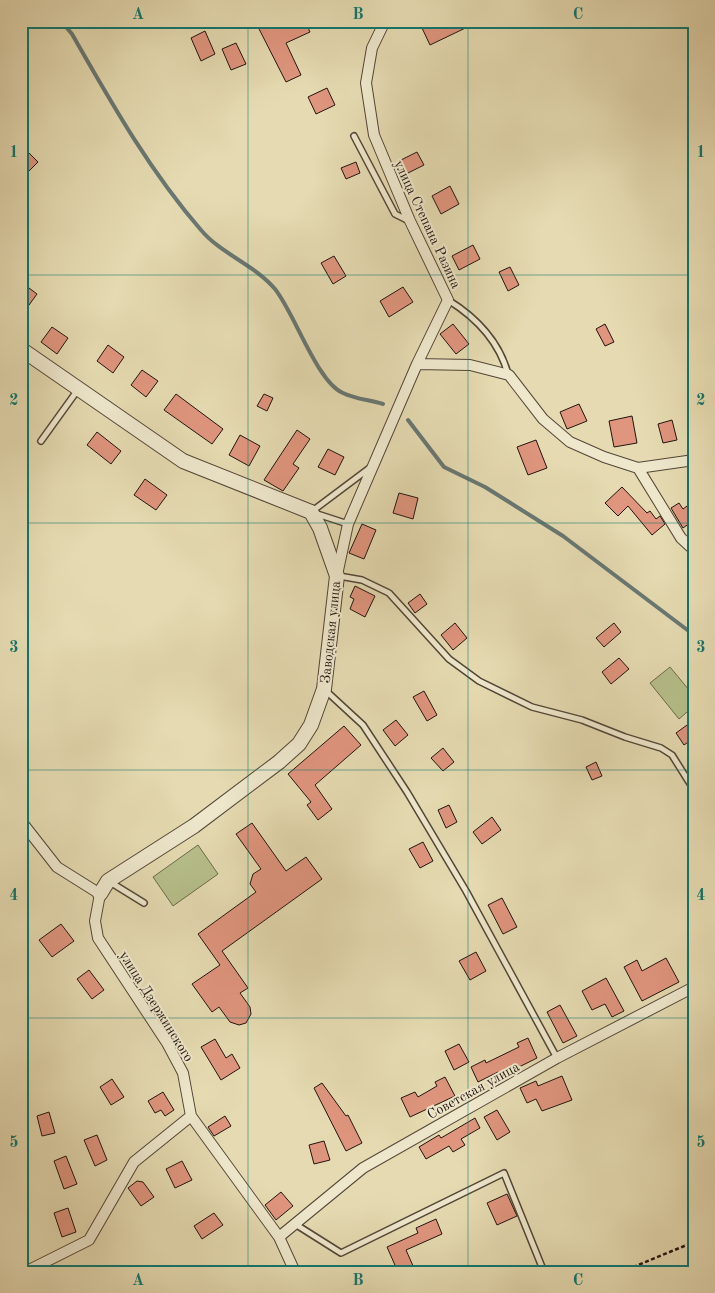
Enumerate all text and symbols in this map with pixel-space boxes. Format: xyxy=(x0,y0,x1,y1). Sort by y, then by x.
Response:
text: A xyxy=(132,7,144,23)
text: B xyxy=(352,7,364,23)
text: C xyxy=(573,7,583,23)
text: 1 xyxy=(9,145,19,161)
text: 1 xyxy=(696,145,706,161)
street label: улица Степана Разина xyxy=(391,158,463,291)
text: 2 xyxy=(9,393,19,409)
text: 2 xyxy=(696,393,706,409)
street label: Заводская улица xyxy=(319,580,343,684)
text: 3 xyxy=(9,640,19,656)
text: 3 xyxy=(696,640,706,656)
text: 4 xyxy=(9,888,19,904)
text: 4 xyxy=(696,888,706,904)
street label: улица Дзержинского xyxy=(116,949,196,1064)
street label: Советская улица xyxy=(425,1060,522,1122)
text: 5 xyxy=(9,1135,19,1151)
text: 5 xyxy=(696,1135,706,1151)
text: A xyxy=(132,1273,144,1289)
text: B xyxy=(352,1273,364,1289)
text: C xyxy=(573,1273,583,1289)

